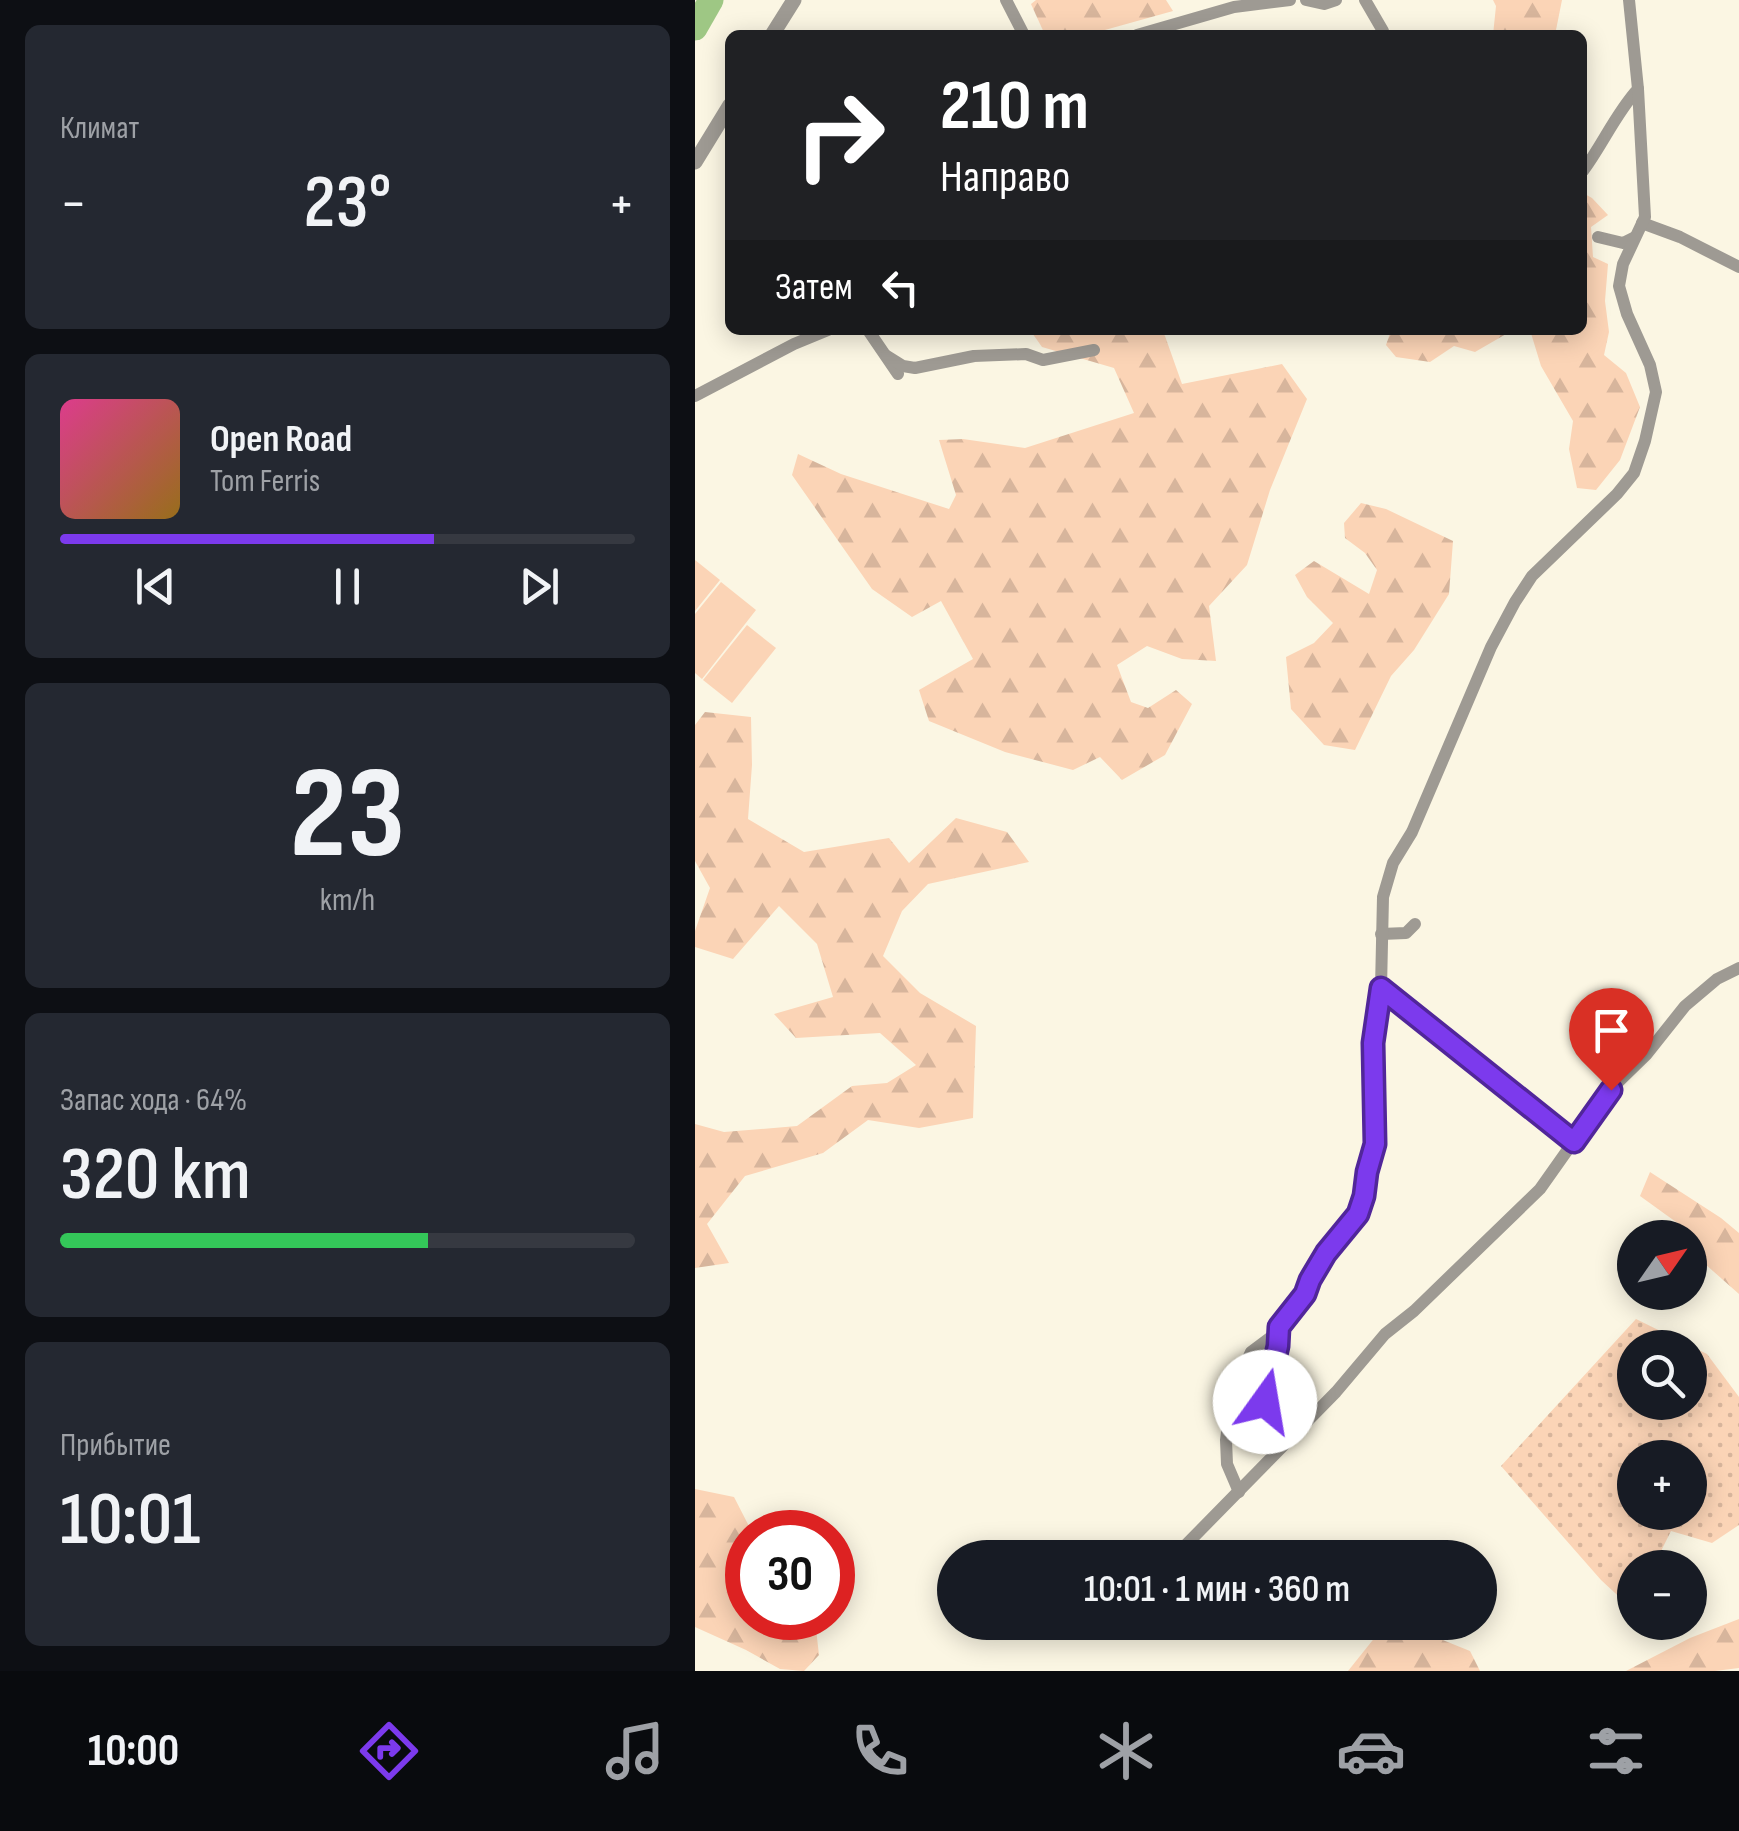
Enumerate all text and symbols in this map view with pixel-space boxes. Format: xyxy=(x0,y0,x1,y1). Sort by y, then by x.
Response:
text: 210 m xyxy=(940,65,1089,149)
icon: right xyxy=(775,70,905,200)
text: Климат xyxy=(60,109,139,148)
text: Направо xyxy=(940,150,1070,205)
text: 23° xyxy=(304,158,391,249)
text: − xyxy=(60,171,87,238)
text: + xyxy=(608,171,635,238)
icon: left xyxy=(873,260,928,315)
text: Затем xyxy=(775,265,853,310)
text: Open Road xyxy=(210,417,352,462)
text: Tom Ferris xyxy=(210,462,320,501)
icon: previous xyxy=(128,559,183,614)
icon: pause xyxy=(320,559,375,614)
icon: next xyxy=(512,559,567,614)
text: 23 xyxy=(290,738,405,894)
text: km/h xyxy=(320,881,375,920)
pin xyxy=(1569,988,1654,1091)
icon: arrive xyxy=(1584,1003,1639,1058)
text: Запас хода · 64% xyxy=(60,1081,247,1120)
text: 320 km xyxy=(60,1130,251,1221)
north arrow xyxy=(1617,1220,1707,1310)
map controls xyxy=(1617,1220,1707,1640)
button: search xyxy=(1617,1330,1707,1420)
position arrow xyxy=(1213,1350,1317,1454)
text: Прибытие xyxy=(60,1426,171,1465)
button: + xyxy=(1617,1440,1707,1530)
text: 10:01 xyxy=(60,1475,200,1566)
speed limit sign: 30 xyxy=(725,1510,855,1640)
button: − xyxy=(1617,1550,1707,1640)
text: 10:01 · 1 мин · 360 m xyxy=(1084,1567,1350,1612)
icon: directions xyxy=(354,1716,424,1786)
icon: music xyxy=(600,1716,670,1786)
icon: phone xyxy=(845,1716,915,1786)
icon: climate xyxy=(1091,1716,1161,1786)
icon: car xyxy=(1336,1716,1406,1786)
icon: filters xyxy=(1581,1716,1651,1786)
text: 10:00 xyxy=(88,1724,179,1779)

